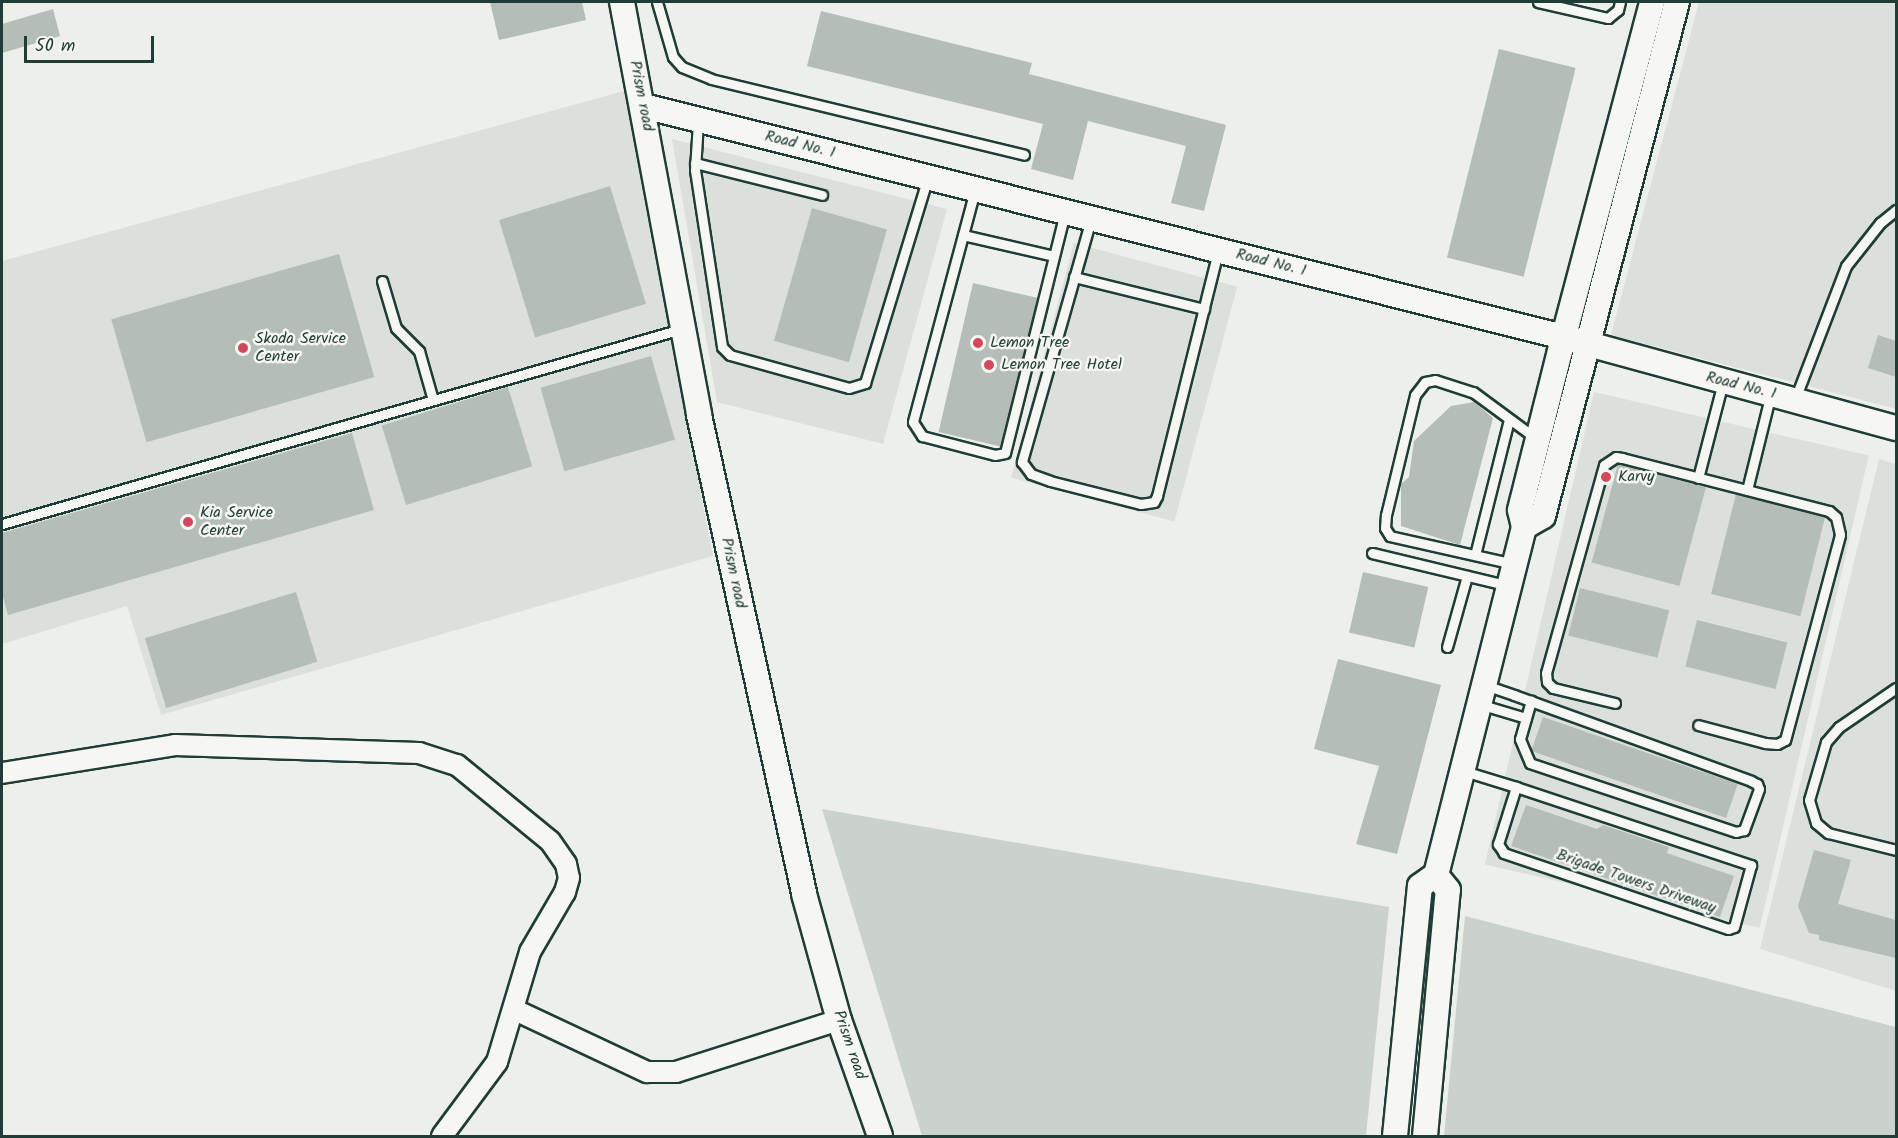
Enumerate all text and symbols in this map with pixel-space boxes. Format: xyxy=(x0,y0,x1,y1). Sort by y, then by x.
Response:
scale bar xyxy=(27,24,158,62)
text: 50 m xyxy=(35,32,75,61)
street label: Prism road xyxy=(625,59,657,133)
street label: Road No. 1 xyxy=(763,127,837,163)
street label: Road No. 1 xyxy=(1234,245,1308,281)
place label: Skoda Service Center xyxy=(255,329,346,367)
place label: Lemon Tree xyxy=(990,333,1069,353)
marker: Lemon Tree xyxy=(971,336,985,350)
marker: Skoda Service Center xyxy=(236,341,250,355)
place label: Lemon Tree Hotel xyxy=(1001,355,1122,375)
marker: Lemon Tree Hotel xyxy=(982,358,996,372)
street label: Road No. 1 xyxy=(1704,368,1778,404)
place label: Karvy xyxy=(1618,467,1655,487)
marker: Karvy xyxy=(1599,470,1613,484)
place label: Kia Service Center xyxy=(200,503,273,541)
marker: Kia Service Center xyxy=(181,515,195,529)
street label: Prism road xyxy=(716,536,750,610)
street label: Brigade Towers Driveway xyxy=(1554,846,1718,918)
street label: Prism road xyxy=(828,1008,870,1082)

